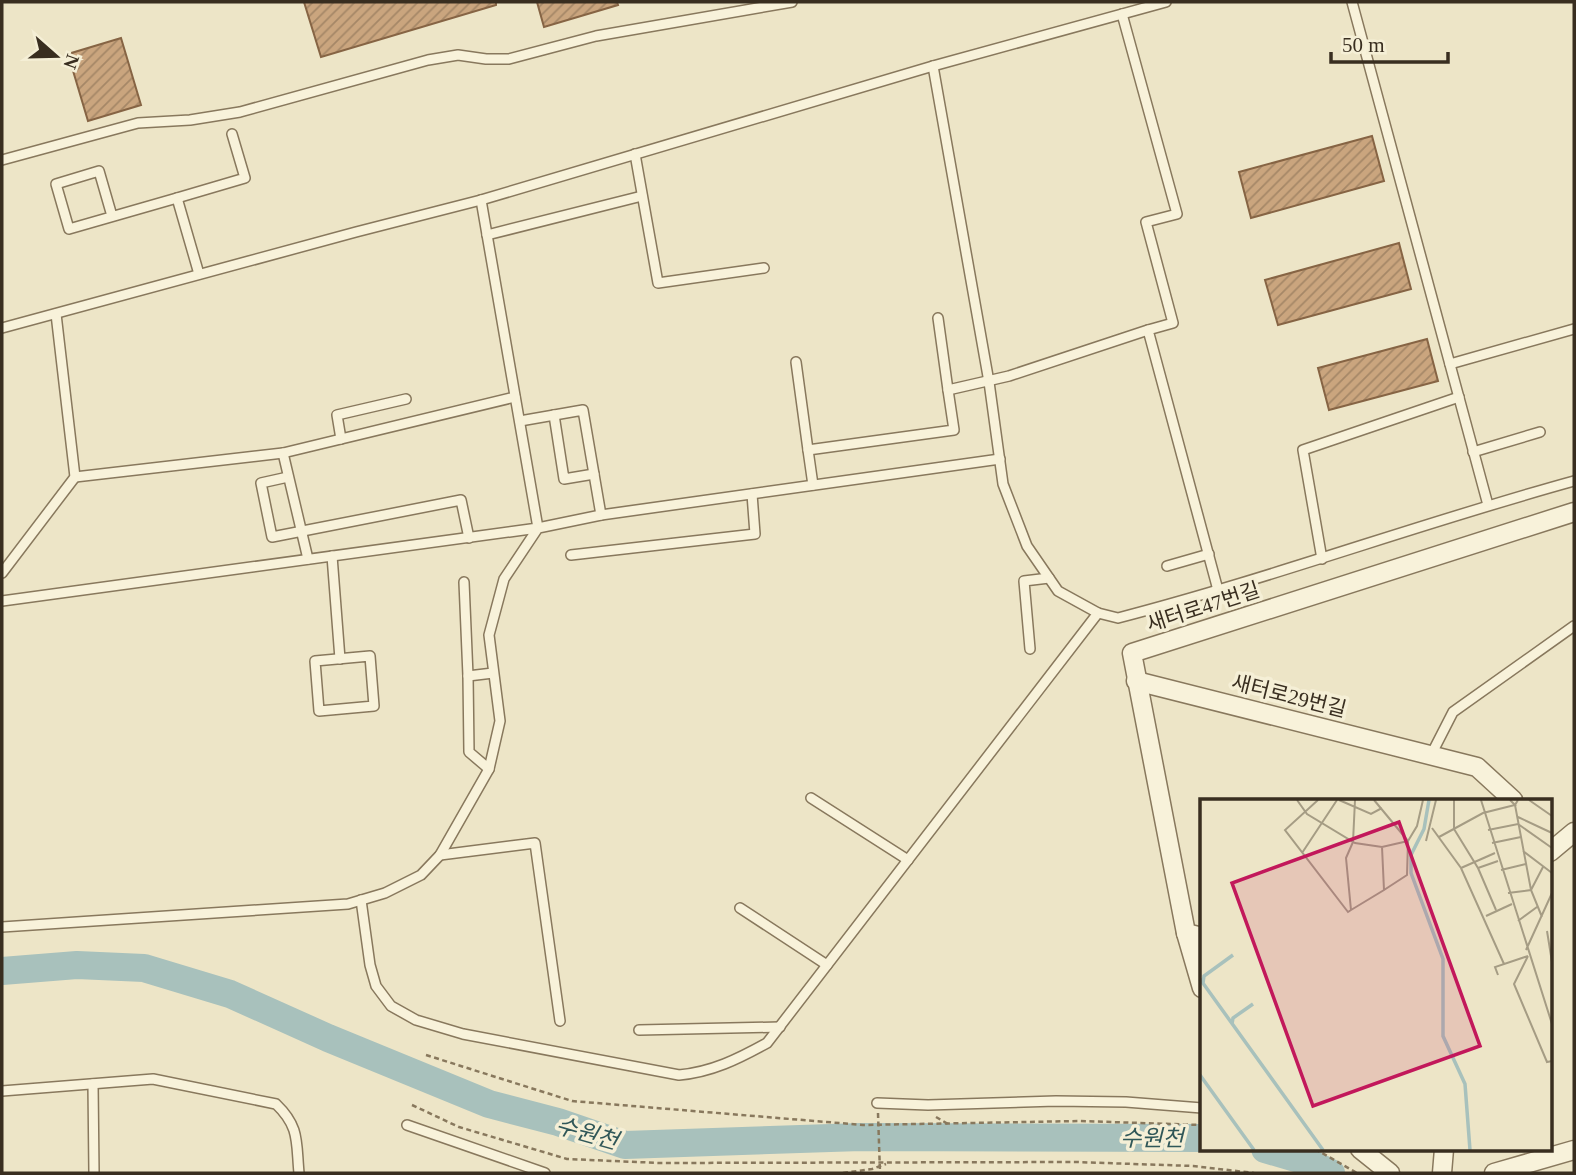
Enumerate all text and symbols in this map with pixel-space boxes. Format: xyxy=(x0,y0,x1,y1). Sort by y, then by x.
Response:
north arrow xyxy=(21,21,91,91)
scale bar xyxy=(1331,21,1448,65)
text: 50 m xyxy=(1342,33,1385,57)
text: N xyxy=(59,52,84,72)
street label: 새터로47번길 xyxy=(1143,577,1263,637)
street label: 새터로29번길 xyxy=(1229,670,1349,722)
inset map xyxy=(1200,799,1552,1150)
water label: 수원천 xyxy=(553,1113,624,1155)
water label: 수원천 xyxy=(1120,1126,1187,1151)

